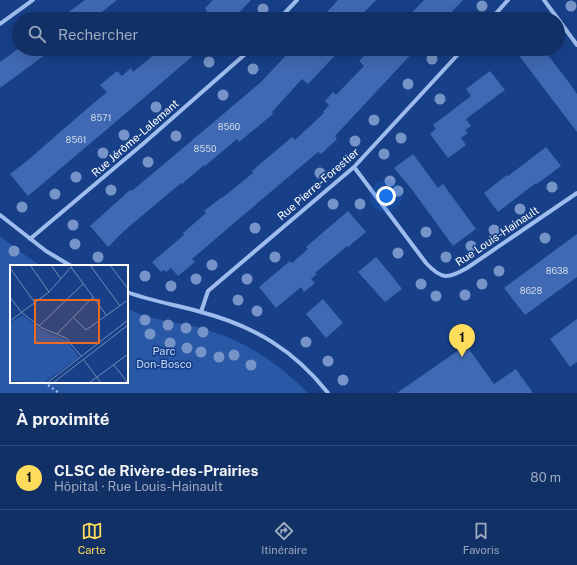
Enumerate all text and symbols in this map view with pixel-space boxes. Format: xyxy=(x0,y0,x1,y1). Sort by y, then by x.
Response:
search box xyxy=(12,12,565,56)
icon: search xyxy=(26,23,48,45)
text: Rechercher xyxy=(58,26,138,43)
street label: Rue Jérôme-Lalemant xyxy=(89,97,181,179)
house number: 8571 xyxy=(91,112,111,123)
house number: 8560 xyxy=(218,121,241,132)
house number: 8561 xyxy=(66,134,86,145)
house number: 8550 xyxy=(194,143,217,154)
street label: Rue Pierre-Forestier xyxy=(275,146,361,222)
your location xyxy=(376,186,396,206)
street label: Rue Louis-Hainault xyxy=(453,204,541,268)
inset map xyxy=(10,265,128,383)
house number: 8638 xyxy=(546,265,569,276)
house number: 8628 xyxy=(520,285,542,296)
pin: 1 xyxy=(449,324,475,357)
park label: Parc Don-Bosco xyxy=(136,345,192,370)
text: À proximité xyxy=(16,409,110,429)
text: CLSC de Rivère-des-Prairies xyxy=(54,462,258,479)
text: 1 xyxy=(26,470,32,485)
text: 80 m xyxy=(530,470,561,485)
text: Hôpital · Rue Louis-Hainault xyxy=(54,479,223,494)
tab: Carte xyxy=(78,520,106,556)
tab: Itinéraire xyxy=(261,520,307,556)
tab: Favoris xyxy=(463,520,499,556)

